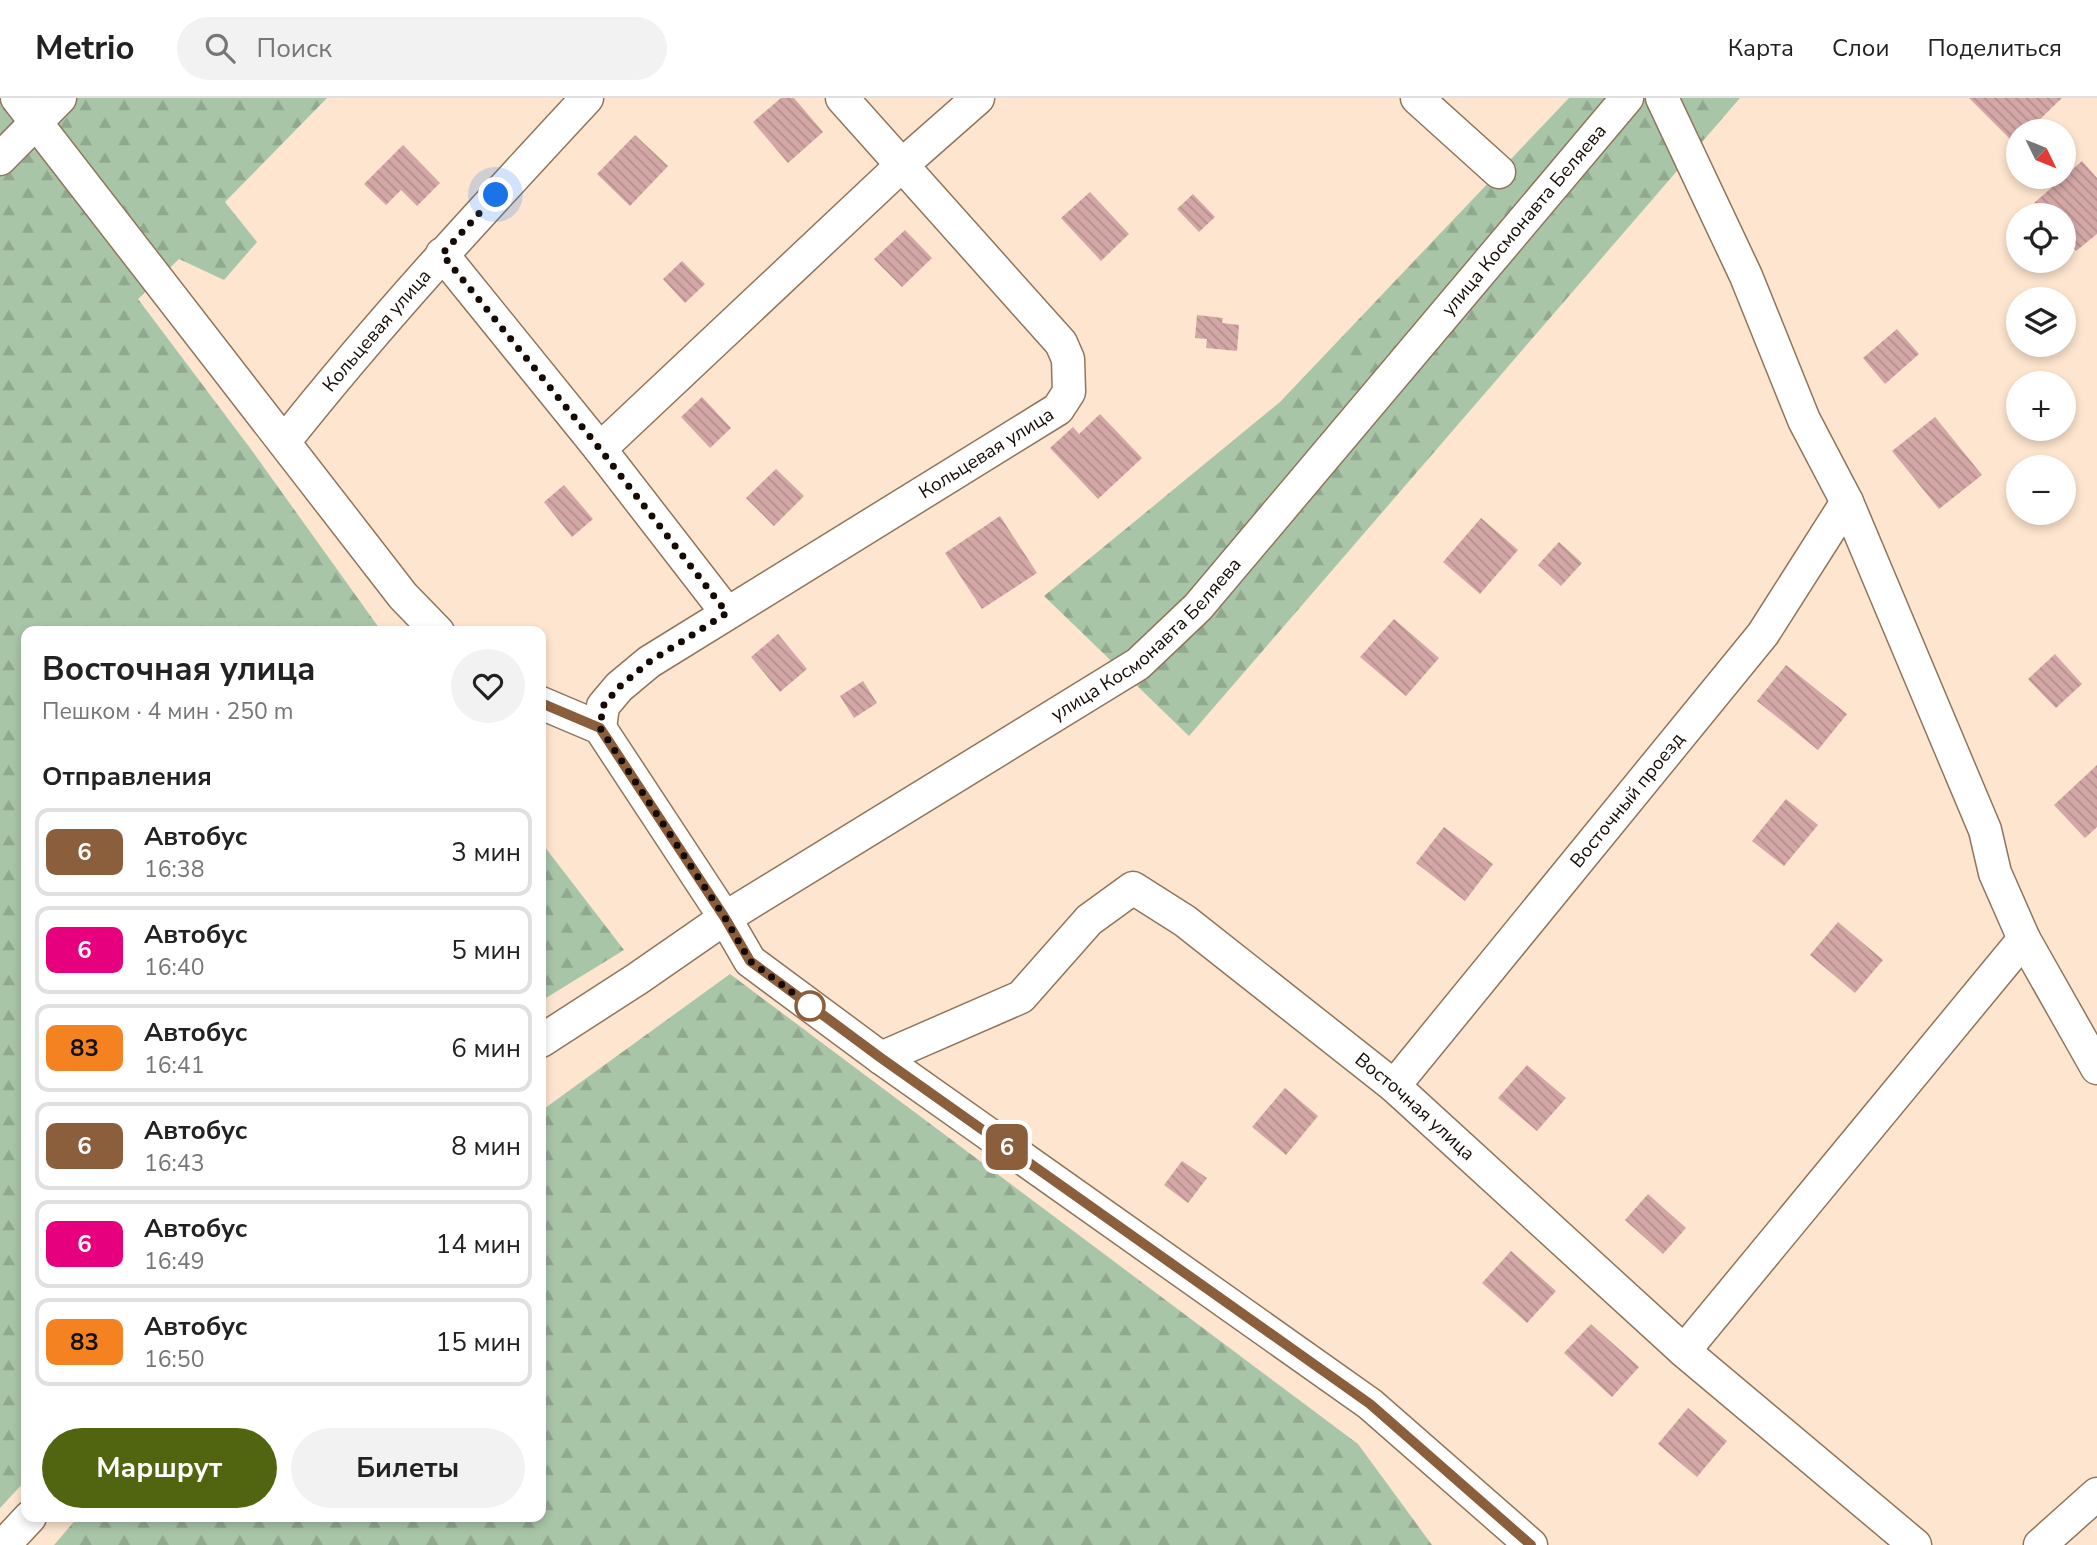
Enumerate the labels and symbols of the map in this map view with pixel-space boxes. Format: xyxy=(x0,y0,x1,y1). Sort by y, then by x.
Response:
street label: улица Космонавта Беляева xyxy=(1436,119,1613,322)
north arrow xyxy=(2006,119,2076,189)
your location xyxy=(478,177,513,212)
street label: Кольцевая улица xyxy=(317,264,437,398)
street label: Кольцевая улица xyxy=(914,402,1059,505)
street label: улица Космонавта Беляева xyxy=(1046,552,1247,727)
street label: Восточный проезд xyxy=(1564,727,1690,873)
unlabelled marker xyxy=(795,991,825,1021)
street label: Восточная улица xyxy=(1349,1047,1480,1167)
line badge: 6 xyxy=(984,1124,1030,1170)

